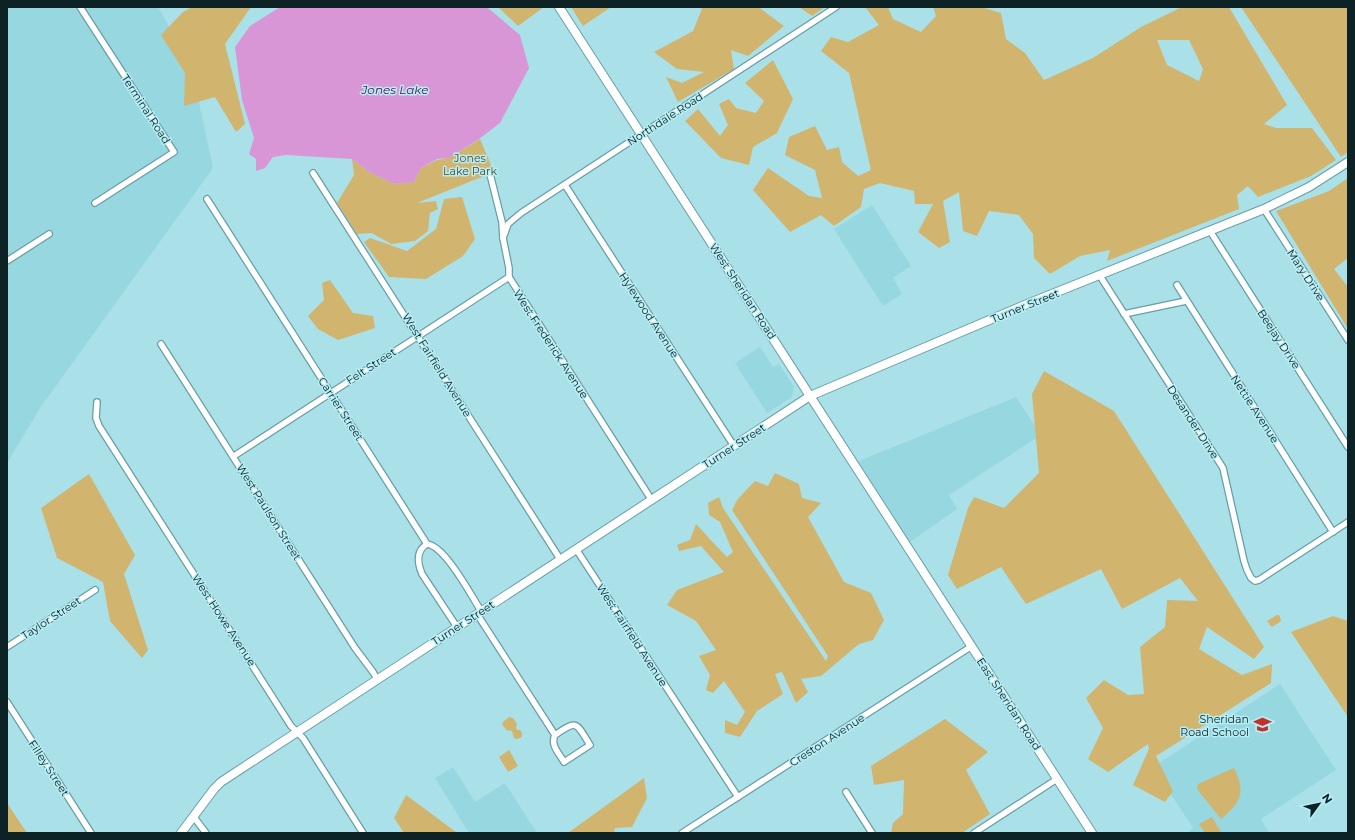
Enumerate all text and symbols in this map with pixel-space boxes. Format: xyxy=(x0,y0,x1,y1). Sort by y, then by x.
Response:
street label: Terminal Road xyxy=(118,72,174,146)
water label: Jones Lake xyxy=(361,82,429,97)
street label: Northdale Road xyxy=(624,89,706,149)
park label: Jones Lake Park xyxy=(443,151,497,178)
street label: West Sheridan Road xyxy=(707,240,779,342)
street label: Mary Drive xyxy=(1284,246,1328,304)
street label: Hylewood Avenue xyxy=(616,269,682,361)
street label: Turner Street xyxy=(989,286,1062,326)
street label: West Frederick Avenue xyxy=(510,287,592,401)
street label: Beejay Drive xyxy=(1254,306,1304,372)
street label: West Fairfield Avenue xyxy=(399,310,475,420)
street label: Felt Street xyxy=(343,344,399,387)
street label: Nettie Avenue xyxy=(1228,372,1282,446)
street label: Carrier Street xyxy=(315,375,367,444)
street label: Desander Drive xyxy=(1164,382,1222,462)
street label: Turner Street xyxy=(700,420,769,472)
street label: West Paulson Street xyxy=(234,461,305,563)
street label: West Howe Avenue xyxy=(189,571,259,669)
street label: West Fairfield Avenue xyxy=(593,581,671,689)
street label: Taylor Street xyxy=(18,593,84,643)
street label: Turner Street xyxy=(429,597,498,649)
street label: East Sheridan Road xyxy=(974,655,1044,753)
street label: Creston Avenue xyxy=(787,710,868,770)
place label: Sheridan Road School xyxy=(1180,712,1249,739)
school or university icon: Sheridan Road School xyxy=(1252,715,1272,735)
street label: Filley Street xyxy=(26,737,73,799)
north arrow xyxy=(1299,784,1339,824)
text: N xyxy=(1319,791,1336,806)

